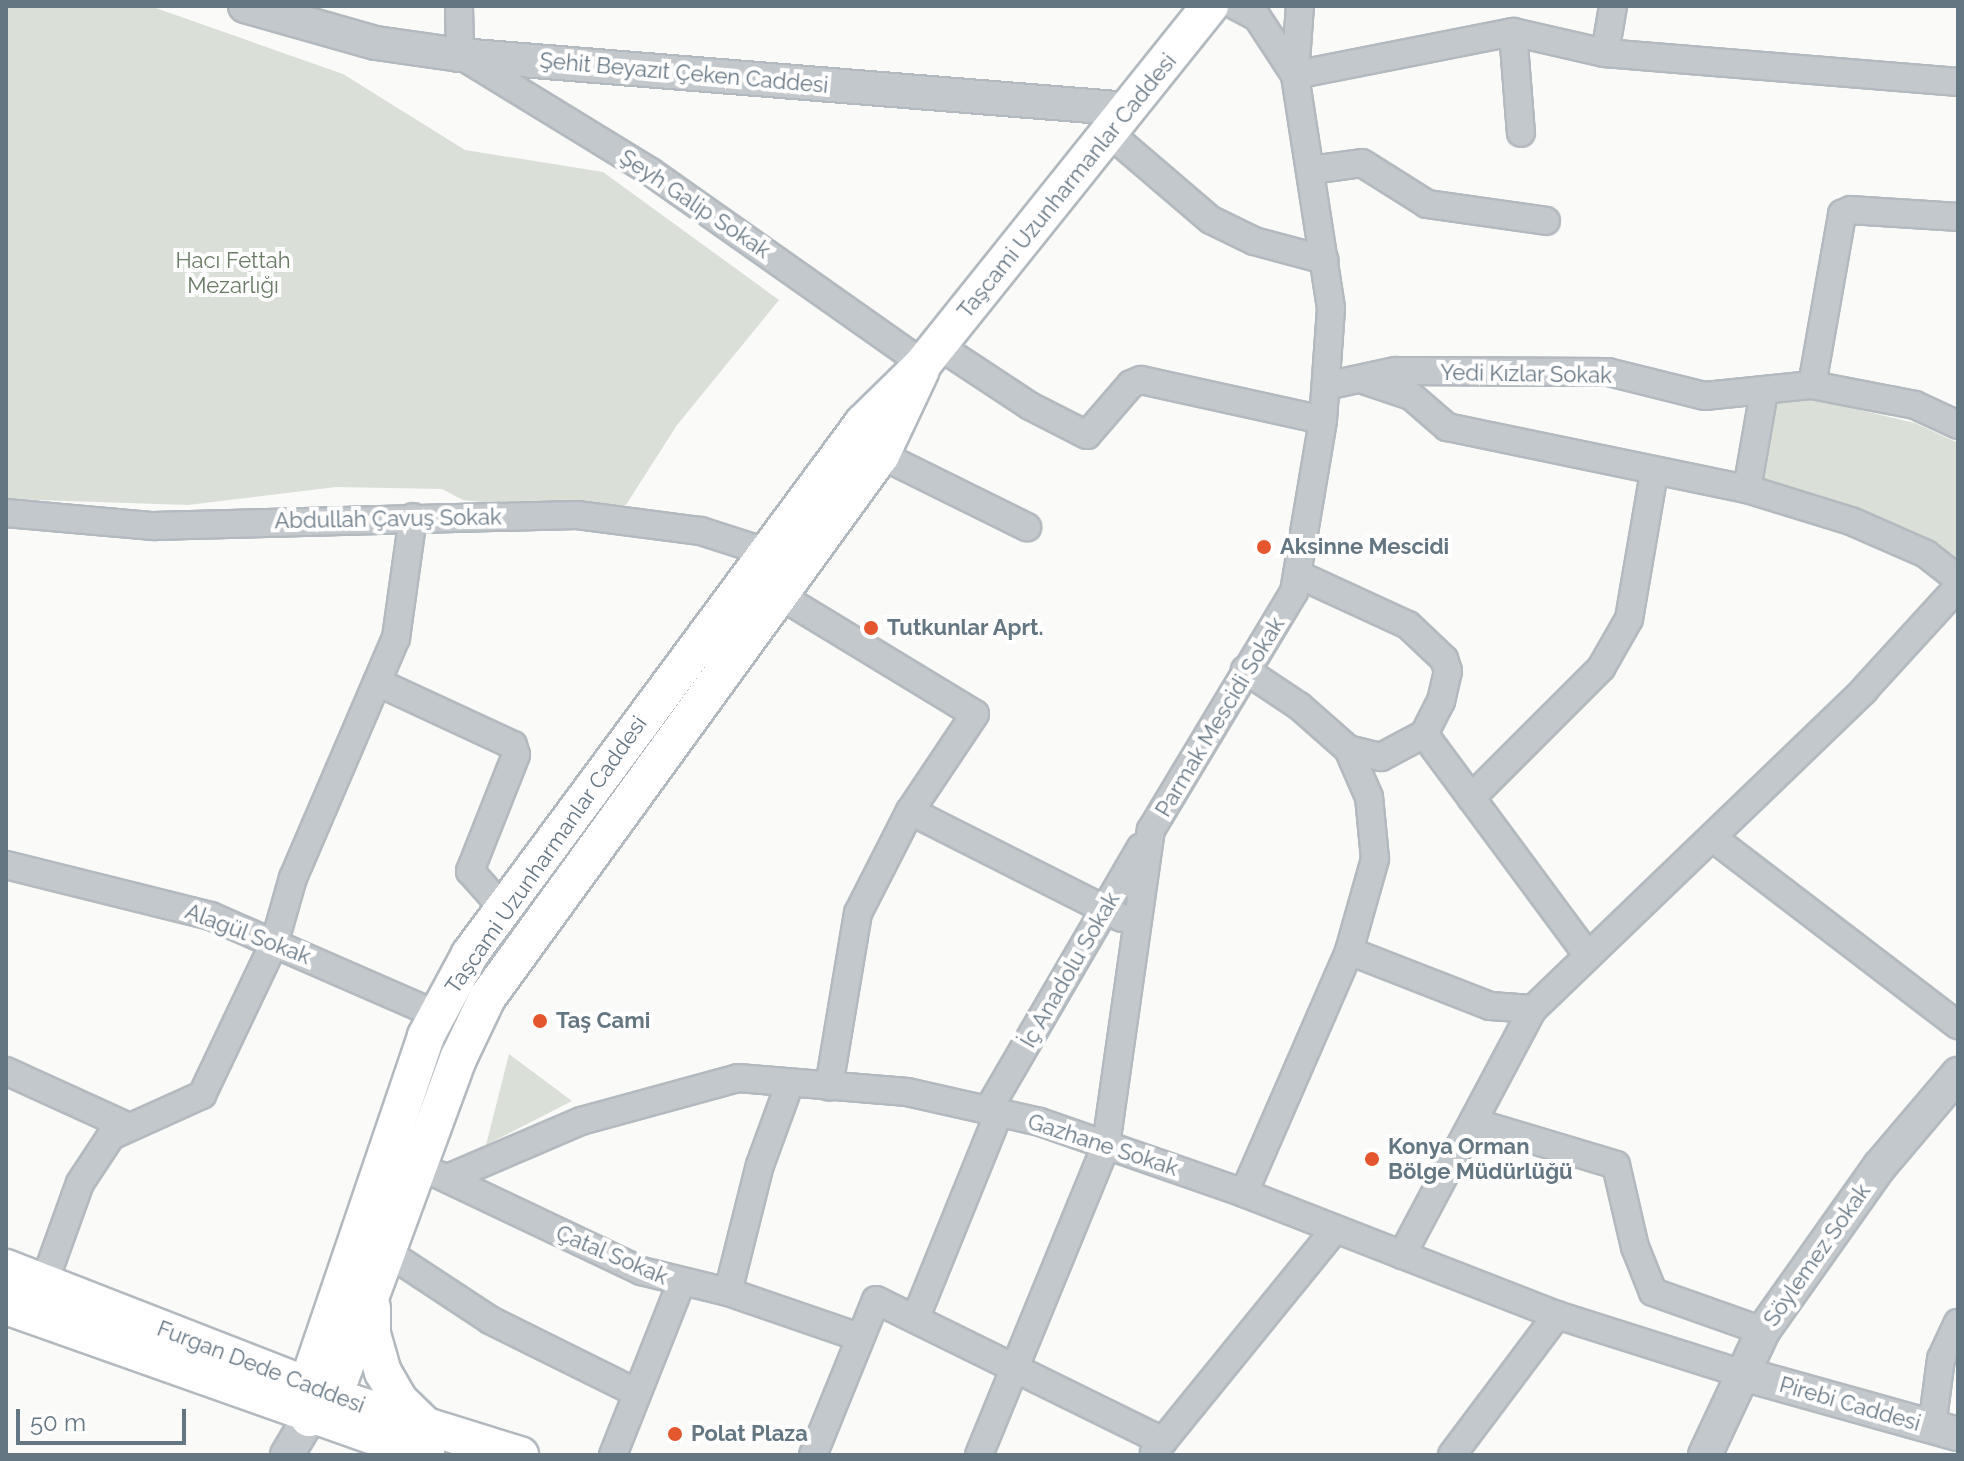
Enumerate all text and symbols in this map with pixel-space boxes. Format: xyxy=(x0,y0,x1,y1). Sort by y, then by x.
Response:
street label: Şehit Beyazıt Çeken Caddesi xyxy=(539,47,829,99)
street label: Taşcami Uzunharmanlar Caddesi xyxy=(952,48,1182,324)
street label: Şeyh Galip Sokak xyxy=(615,144,775,264)
park label: Hacı Fettah Mezarlığı xyxy=(175,247,291,298)
street label: Yedi Kızlar Sokak xyxy=(1440,359,1612,389)
street label: Abdullah Çavuş Sokak xyxy=(274,504,502,534)
place label: Aksinne Mescidi xyxy=(1280,534,1449,560)
marker: Aksinne Mescidi xyxy=(1255,538,1273,556)
street label: Parmak Mescidi Sokak xyxy=(1150,612,1290,822)
place label: Tutkunlar Aprt. xyxy=(887,615,1045,641)
marker: Tutkunlar Aprt. xyxy=(862,619,880,637)
street label: Taşcami Uzunharmanlar Caddesi xyxy=(440,711,652,999)
street label: İç Anadolu Sokak xyxy=(1015,887,1125,1053)
street label: Alagül Sokak xyxy=(181,898,315,970)
place label: Taş Cami xyxy=(556,1008,650,1034)
marker: Taş Cami xyxy=(531,1012,549,1030)
street label: Gazhane Sokak xyxy=(1025,1108,1181,1182)
place label: Konya Orman Bölge Müdürlüğü xyxy=(1388,1133,1573,1184)
marker: Konya Orman Bölge Müdürlüğü xyxy=(1363,1150,1381,1168)
street label: Söylemez Sokak xyxy=(1758,1179,1876,1331)
street label: Çatal Sokak xyxy=(552,1219,672,1291)
street label: Furgan Dede Caddesi xyxy=(153,1315,369,1419)
street label: Pirebi Caddesi xyxy=(1776,1371,1924,1437)
scale bar xyxy=(20,1393,190,1443)
text: 50 m xyxy=(30,1408,86,1437)
place label: Polat Plaza xyxy=(691,1421,808,1447)
marker: Polat Plaza xyxy=(666,1425,684,1443)

